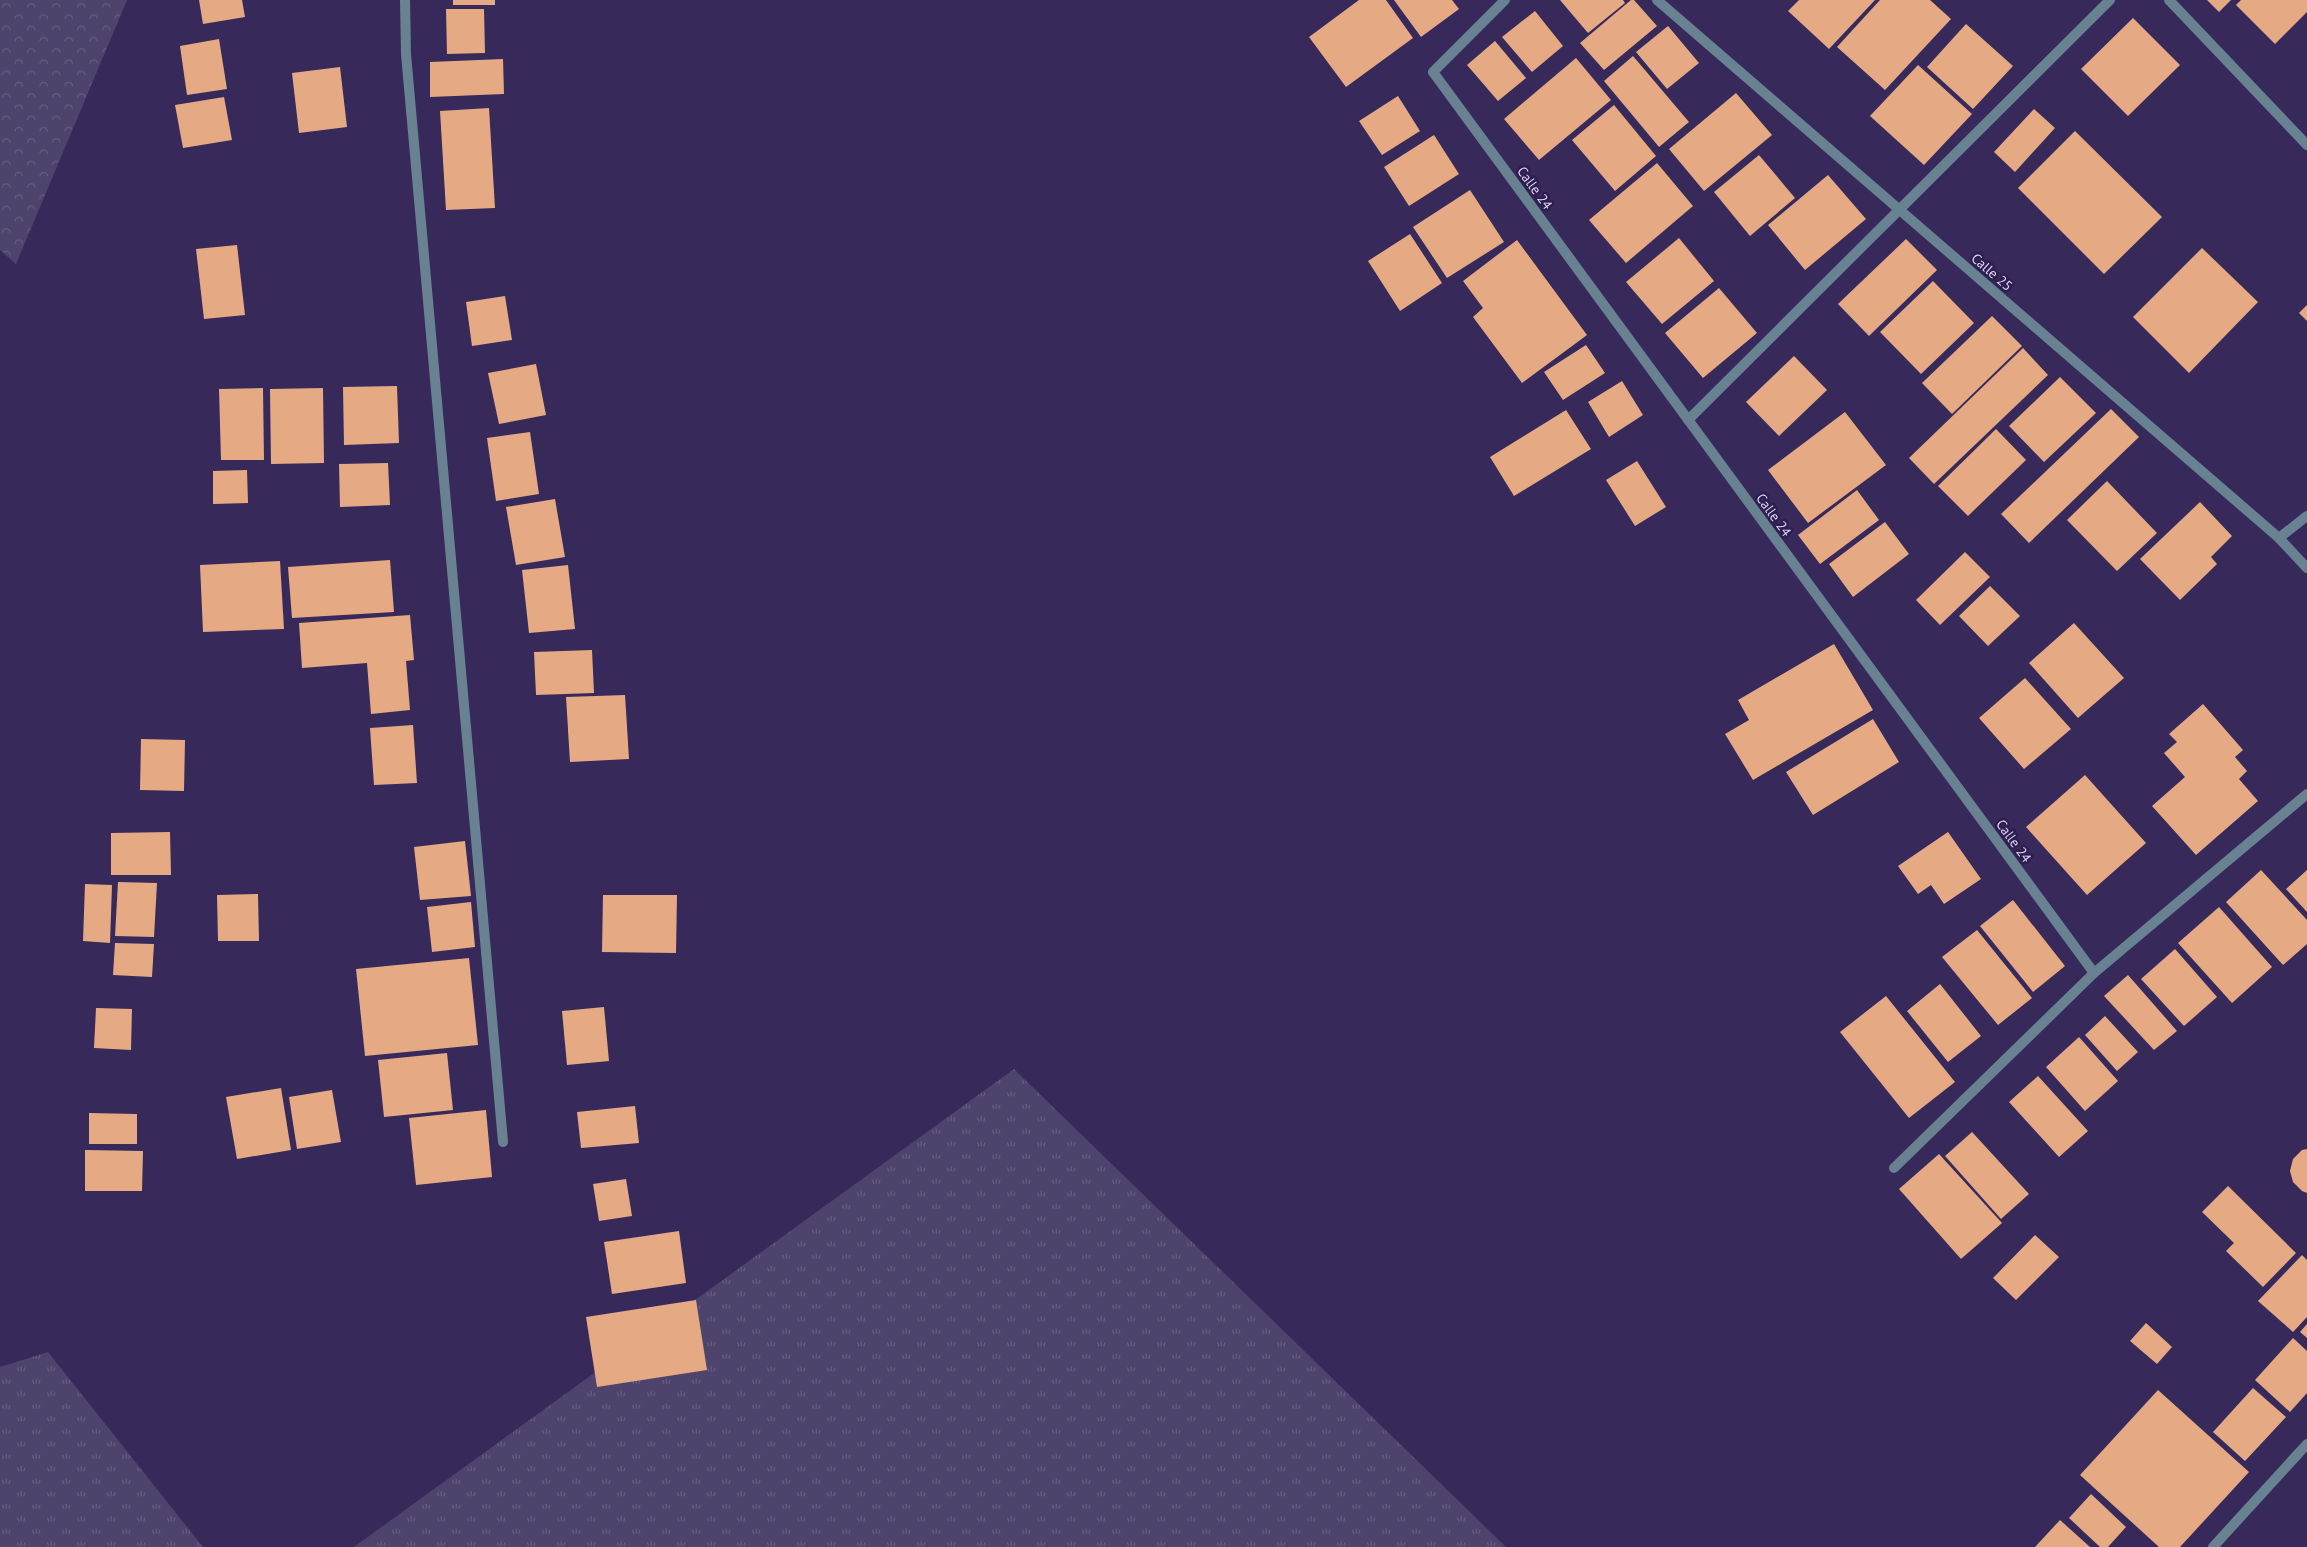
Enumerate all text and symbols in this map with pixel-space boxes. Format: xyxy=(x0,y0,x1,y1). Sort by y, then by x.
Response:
street label: Calle 24 xyxy=(1513,163,1557,213)
street label: Calle 25 xyxy=(1968,249,2016,295)
street label: Calle 24 xyxy=(1752,490,1796,540)
street label: Calle 24 xyxy=(1992,816,2036,866)

